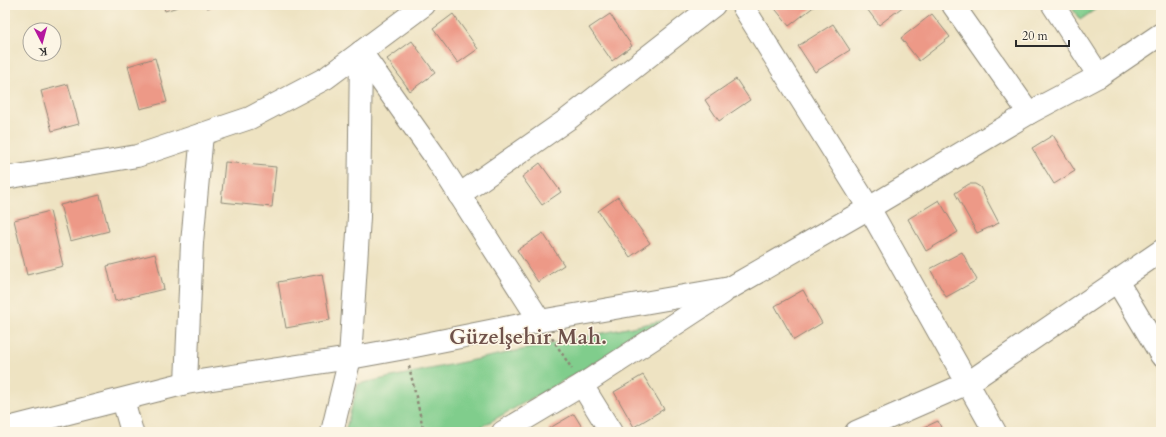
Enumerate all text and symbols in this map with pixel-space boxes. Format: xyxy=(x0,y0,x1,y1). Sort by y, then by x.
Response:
north arrow xyxy=(22,22,62,62)
scale bar xyxy=(1016,22,1069,48)
text: 20 m xyxy=(1022,28,1049,44)
text: K xyxy=(38,44,48,59)
district label: Güzelşehir Mah. xyxy=(449,323,607,352)

